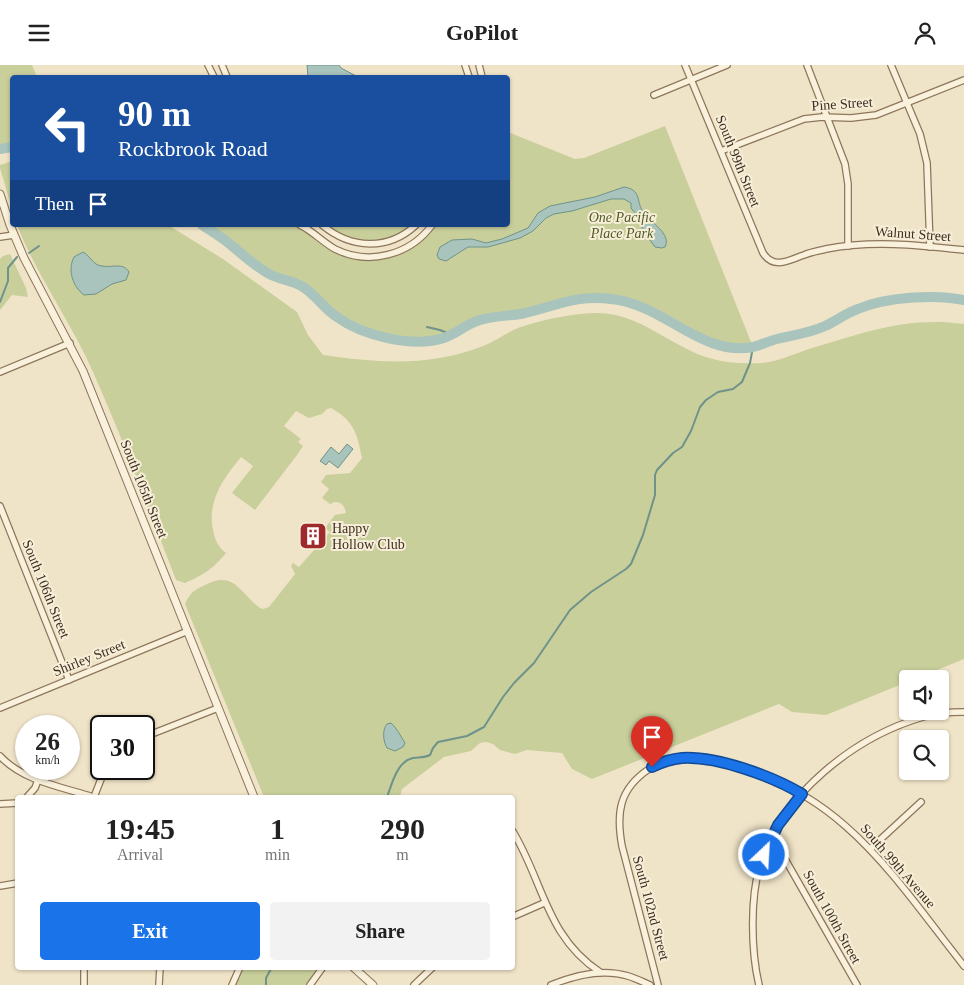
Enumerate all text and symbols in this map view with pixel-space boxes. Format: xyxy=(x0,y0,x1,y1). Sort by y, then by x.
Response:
icon: menu xyxy=(25,19,53,47)
icon: person xyxy=(911,19,939,47)
text: GoPilot xyxy=(446,20,518,45)
street label: Pine Street xyxy=(811,94,873,114)
icon: left xyxy=(35,95,100,160)
text: 90 m xyxy=(118,95,191,134)
street label: South 99th Street xyxy=(713,113,763,209)
text: Rockbrook Road xyxy=(118,136,268,161)
icon: arrive xyxy=(84,190,112,218)
text: Then xyxy=(35,193,74,214)
park label: One Pacific Place Park xyxy=(589,210,656,241)
street label: Walnut Street xyxy=(874,224,952,244)
street label: South 105th Street xyxy=(118,438,171,540)
building icon: Happy Hollow Club xyxy=(298,521,328,551)
place label: Happy Hollow Club xyxy=(332,521,405,552)
street label: South 106th Street xyxy=(20,538,73,640)
street label: Shirley Street xyxy=(51,637,127,679)
map controls xyxy=(899,670,949,780)
button: sound xyxy=(899,670,949,720)
speed limit sign: 30 xyxy=(90,715,155,780)
pin xyxy=(631,716,673,767)
icon: arrive xyxy=(638,723,666,751)
text: 26 xyxy=(35,728,60,755)
button: search xyxy=(899,730,949,780)
text: km/h xyxy=(35,753,60,767)
text: 19:45 xyxy=(105,812,175,845)
text: 1 xyxy=(270,812,285,845)
text: 290 xyxy=(380,812,425,845)
street label: South 99th Avenue xyxy=(857,821,939,911)
position arrow xyxy=(737,828,789,880)
text: Arrival xyxy=(117,846,163,863)
text: min xyxy=(265,846,290,863)
text: m xyxy=(396,846,409,863)
street label: South 102nd Street xyxy=(630,854,672,962)
street label: South 100th Street xyxy=(800,868,864,966)
button: Exit xyxy=(40,902,260,960)
button: Share xyxy=(270,902,490,960)

